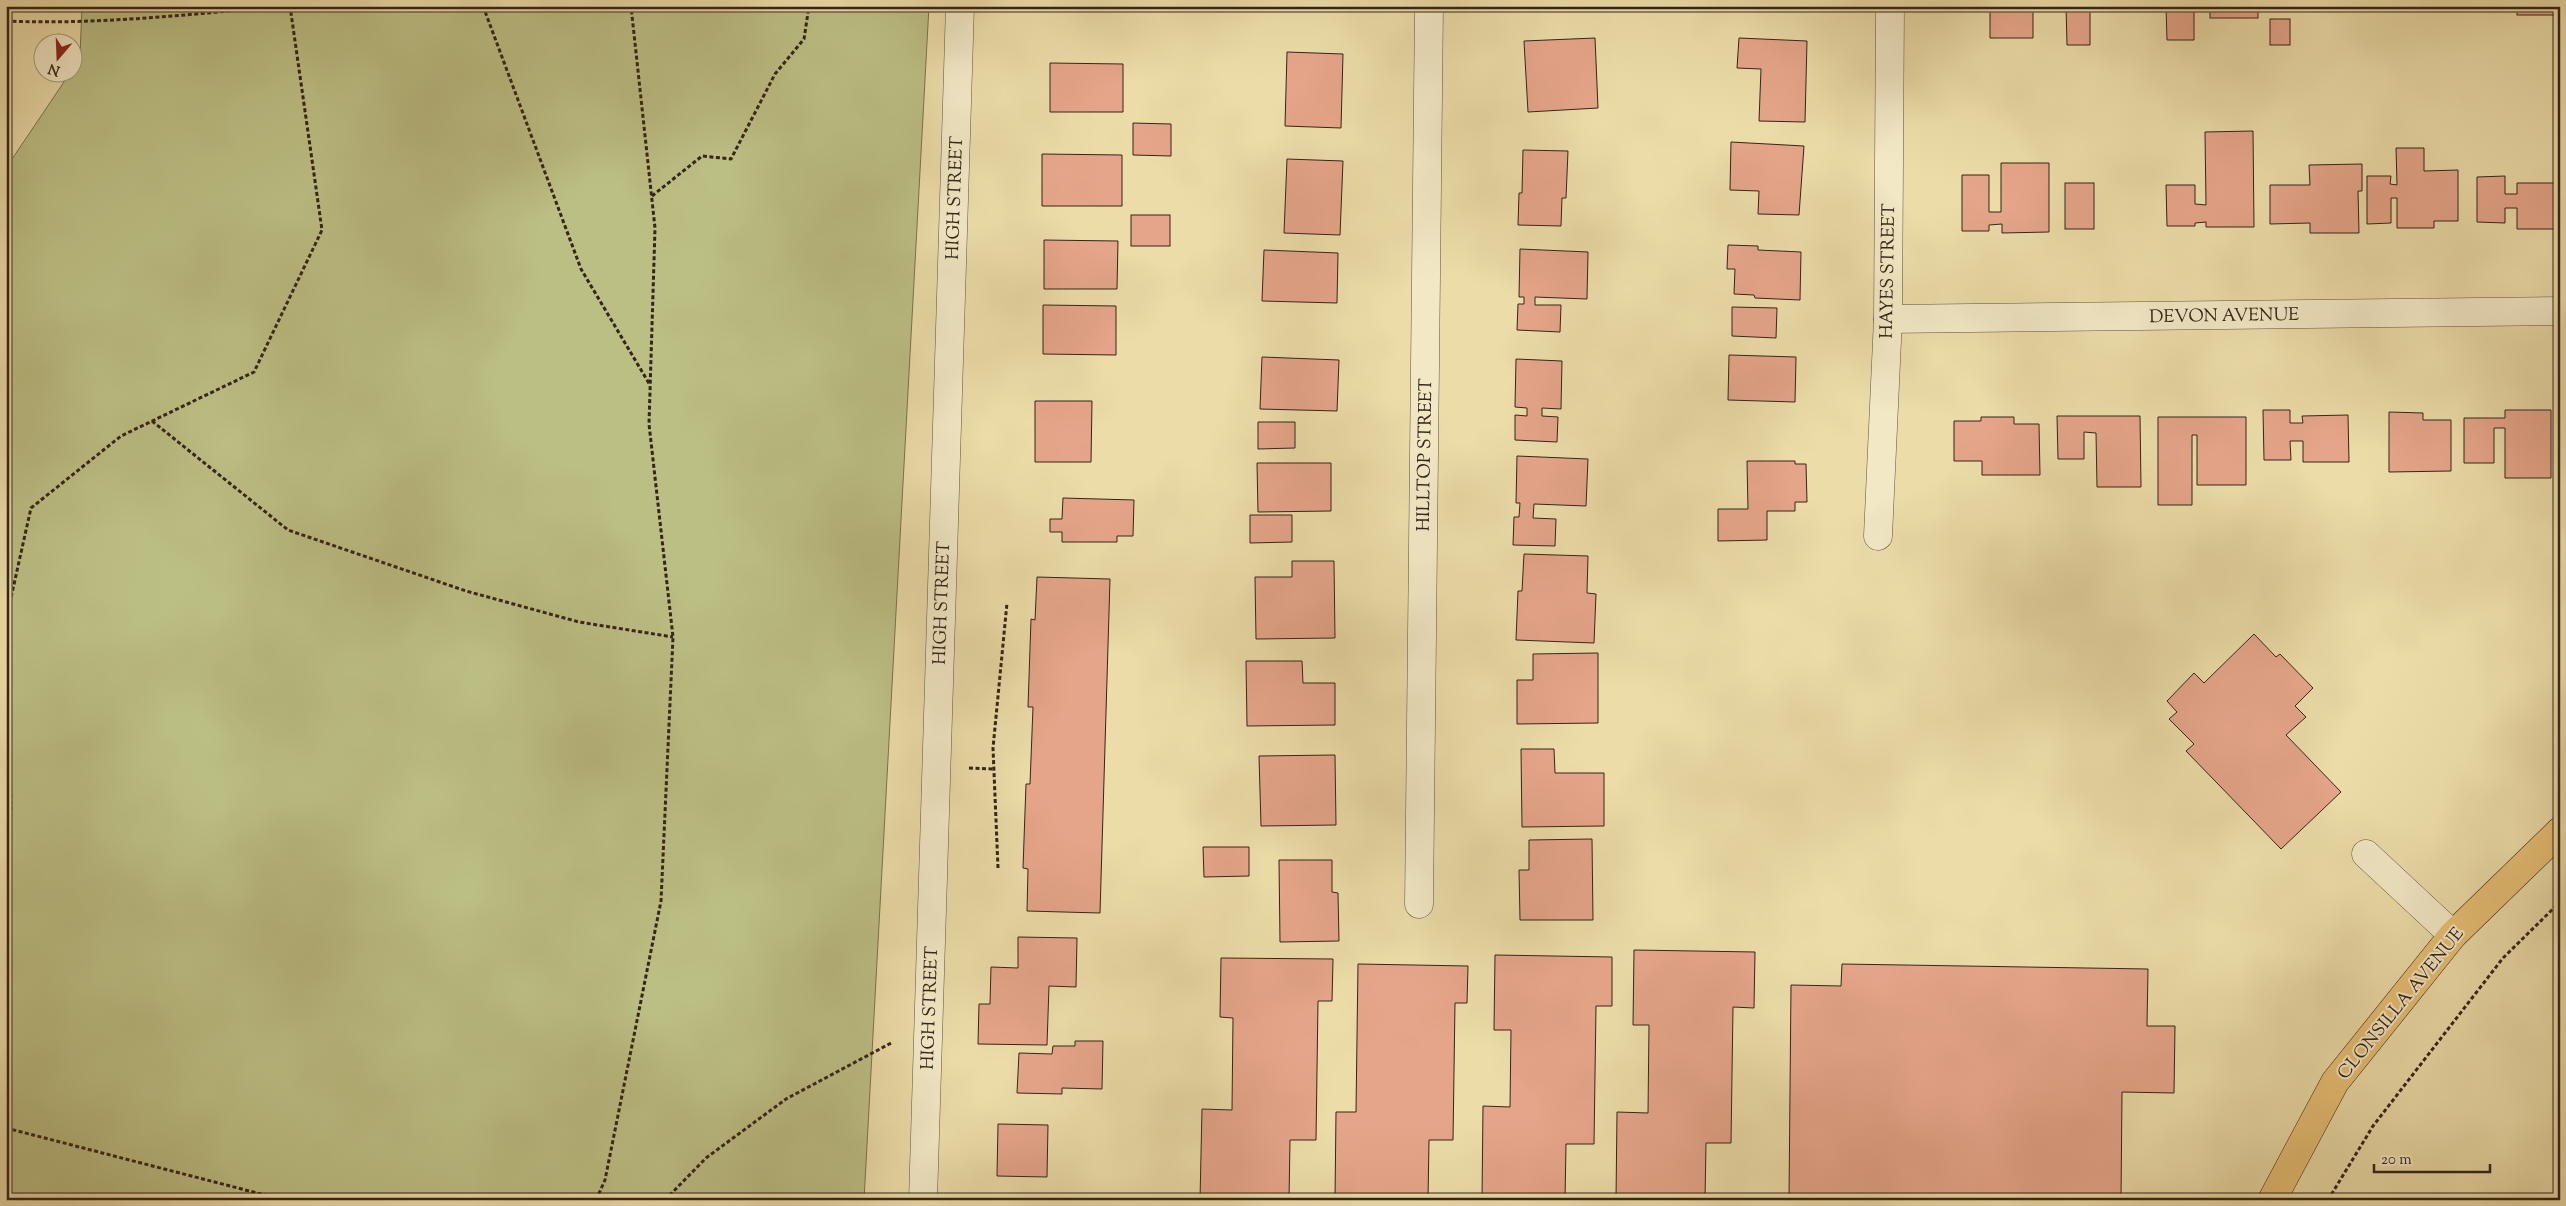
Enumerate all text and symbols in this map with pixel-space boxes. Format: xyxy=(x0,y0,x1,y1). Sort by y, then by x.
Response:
north arrow xyxy=(32,32,82,82)
text: N xyxy=(46,57,63,80)
street label: HIGH STREET xyxy=(941,135,971,260)
street label: HAYES STREET xyxy=(1875,203,1903,339)
street label: DEVON AVENUE xyxy=(2149,303,2299,331)
street label: HILLTOP STREET xyxy=(1412,378,1440,532)
street label: HIGH STREET xyxy=(928,540,958,665)
street label: CLONSILLA AVENUE xyxy=(2332,923,2471,1086)
street label: HIGH STREET xyxy=(916,945,946,1070)
scale bar xyxy=(2374,1141,2490,1173)
text: 20 m xyxy=(2381,1150,2412,1171)

